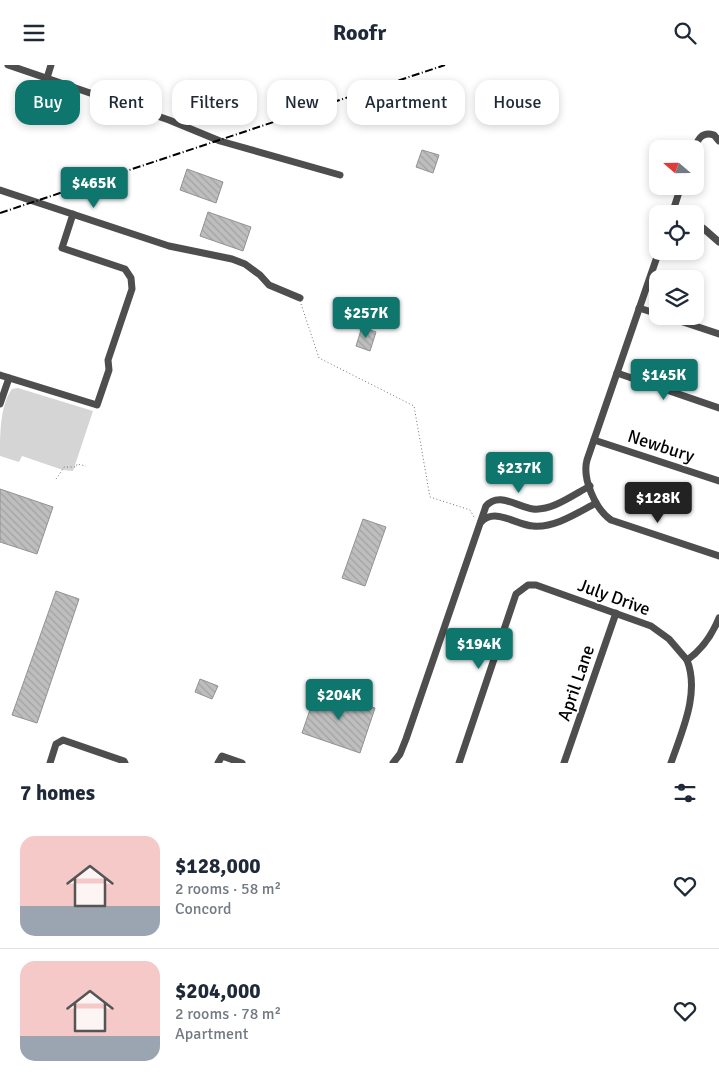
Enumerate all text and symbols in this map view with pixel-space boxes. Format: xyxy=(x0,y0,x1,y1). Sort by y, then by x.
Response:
icon: menu xyxy=(20,19,48,47)
text: Roofr xyxy=(333,19,386,46)
icon: search xyxy=(671,19,699,47)
chip: Buy xyxy=(15,80,80,125)
chip: Rent xyxy=(90,80,162,125)
chip: Filters xyxy=(172,80,257,125)
chip: New xyxy=(267,80,337,125)
chip: Apartment xyxy=(347,80,465,125)
chip: House xyxy=(475,80,559,125)
north arrow xyxy=(649,140,704,195)
map controls xyxy=(649,140,704,325)
pin: $465K xyxy=(59,167,129,209)
text: $465K xyxy=(72,173,116,193)
button: locate xyxy=(649,205,704,260)
button: layers xyxy=(649,270,704,325)
pin: $257K xyxy=(331,297,401,339)
text: $257K xyxy=(344,303,388,323)
pin: $145K xyxy=(629,359,699,401)
text: $145K xyxy=(642,365,686,385)
street label: Newbury xyxy=(625,425,698,467)
pin: $237K xyxy=(484,451,554,494)
text: $237K xyxy=(497,458,541,478)
pin: $128K xyxy=(623,481,693,524)
text: $128K xyxy=(636,488,680,508)
street label: July Drive xyxy=(575,574,653,620)
pin: $194K xyxy=(444,627,514,670)
text: $194K xyxy=(457,634,501,654)
street label: April Lane xyxy=(553,642,599,724)
pin: $204K xyxy=(304,679,374,721)
text: $204K xyxy=(317,685,361,705)
icon: filters xyxy=(671,779,699,807)
text: 7 homes xyxy=(20,780,95,806)
text: $128,000 xyxy=(175,853,261,879)
icon: home xyxy=(60,856,120,916)
icon: heart xyxy=(671,872,699,900)
text: 2 rooms · 58 m² xyxy=(175,879,281,899)
text: Concord xyxy=(175,899,232,919)
text: $204,000 xyxy=(175,978,261,1004)
icon: home xyxy=(60,981,120,1041)
icon: heart xyxy=(671,997,699,1025)
text: 2 rooms · 78 m² xyxy=(175,1004,281,1024)
text: Apartment xyxy=(175,1024,248,1044)

